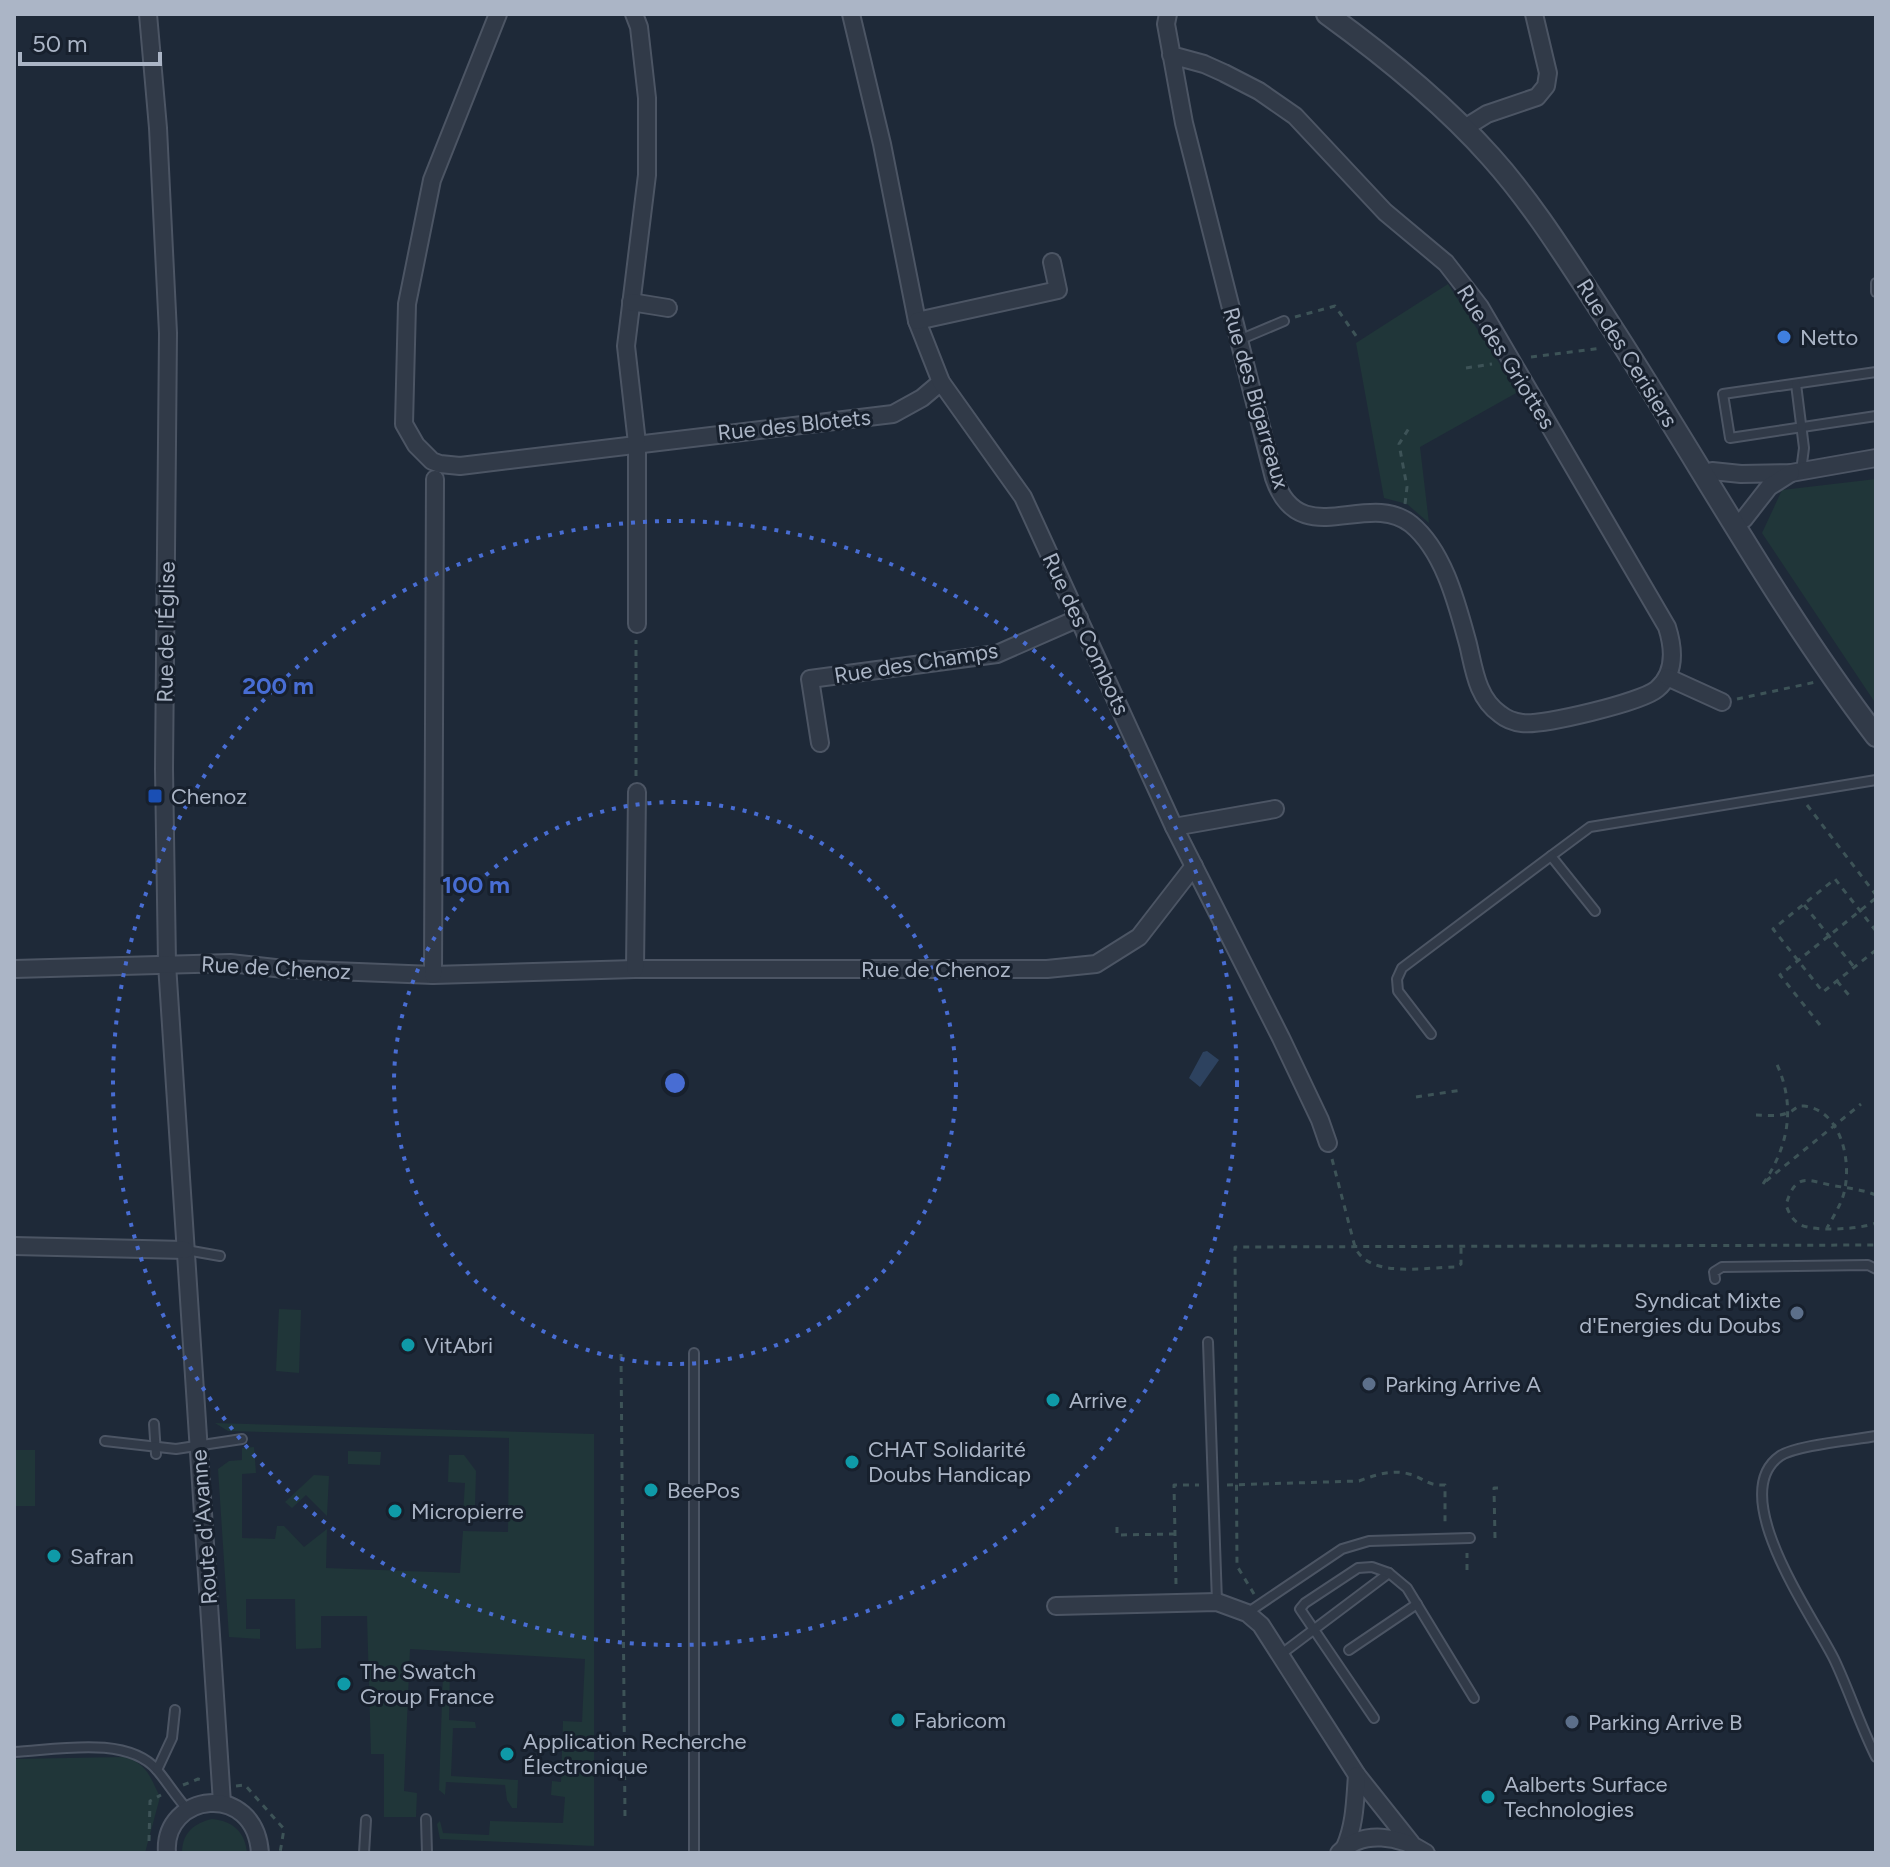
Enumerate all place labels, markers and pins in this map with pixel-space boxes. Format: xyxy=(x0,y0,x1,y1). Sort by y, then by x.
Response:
place label: Netto xyxy=(1800,324,1858,351)
marker: Netto xyxy=(1775,328,1793,346)
place label: Chenoz xyxy=(171,783,247,810)
marker: Chenoz xyxy=(146,787,164,805)
centre of rings xyxy=(661,1069,689,1097)
place label: Syndicat Mixte d'Energies du Doubs xyxy=(1579,1287,1781,1339)
marker: Syndicat Mixte d'Energies du Doubs xyxy=(1788,1304,1806,1322)
place label: VitAbri xyxy=(424,1332,493,1359)
marker: VitAbri xyxy=(399,1336,417,1354)
place label: Parking Arrive A xyxy=(1385,1371,1541,1398)
marker: Parking Arrive A xyxy=(1360,1375,1378,1393)
place label: Arrive xyxy=(1069,1387,1127,1414)
marker: Arrive xyxy=(1044,1391,1062,1409)
place label: CHAT Solidarité Doubs Handicap xyxy=(868,1436,1031,1488)
marker: CHAT Solidarité Doubs Handicap xyxy=(843,1453,861,1471)
place label: BeePos xyxy=(667,1477,740,1504)
marker: BeePos xyxy=(642,1481,660,1499)
place label: Micropierre xyxy=(411,1498,524,1525)
marker: Micropierre xyxy=(386,1502,404,1520)
place label: Safran xyxy=(70,1543,134,1570)
marker: Safran xyxy=(45,1547,63,1565)
place label: The Swatch Group France xyxy=(360,1658,494,1710)
marker: The Swatch Group France xyxy=(335,1675,353,1693)
place label: Fabricom xyxy=(914,1707,1006,1734)
place label: Parking Arrive B xyxy=(1588,1709,1743,1736)
marker: Fabricom xyxy=(889,1711,907,1729)
marker: Parking Arrive B xyxy=(1563,1713,1581,1731)
place label: Application Recherche Électronique xyxy=(523,1728,746,1780)
marker: Application Recherche Électronique xyxy=(498,1745,516,1763)
place label: Aalberts Surface Technologies xyxy=(1504,1771,1668,1823)
marker: Aalberts Surface Technologies xyxy=(1479,1788,1497,1806)

